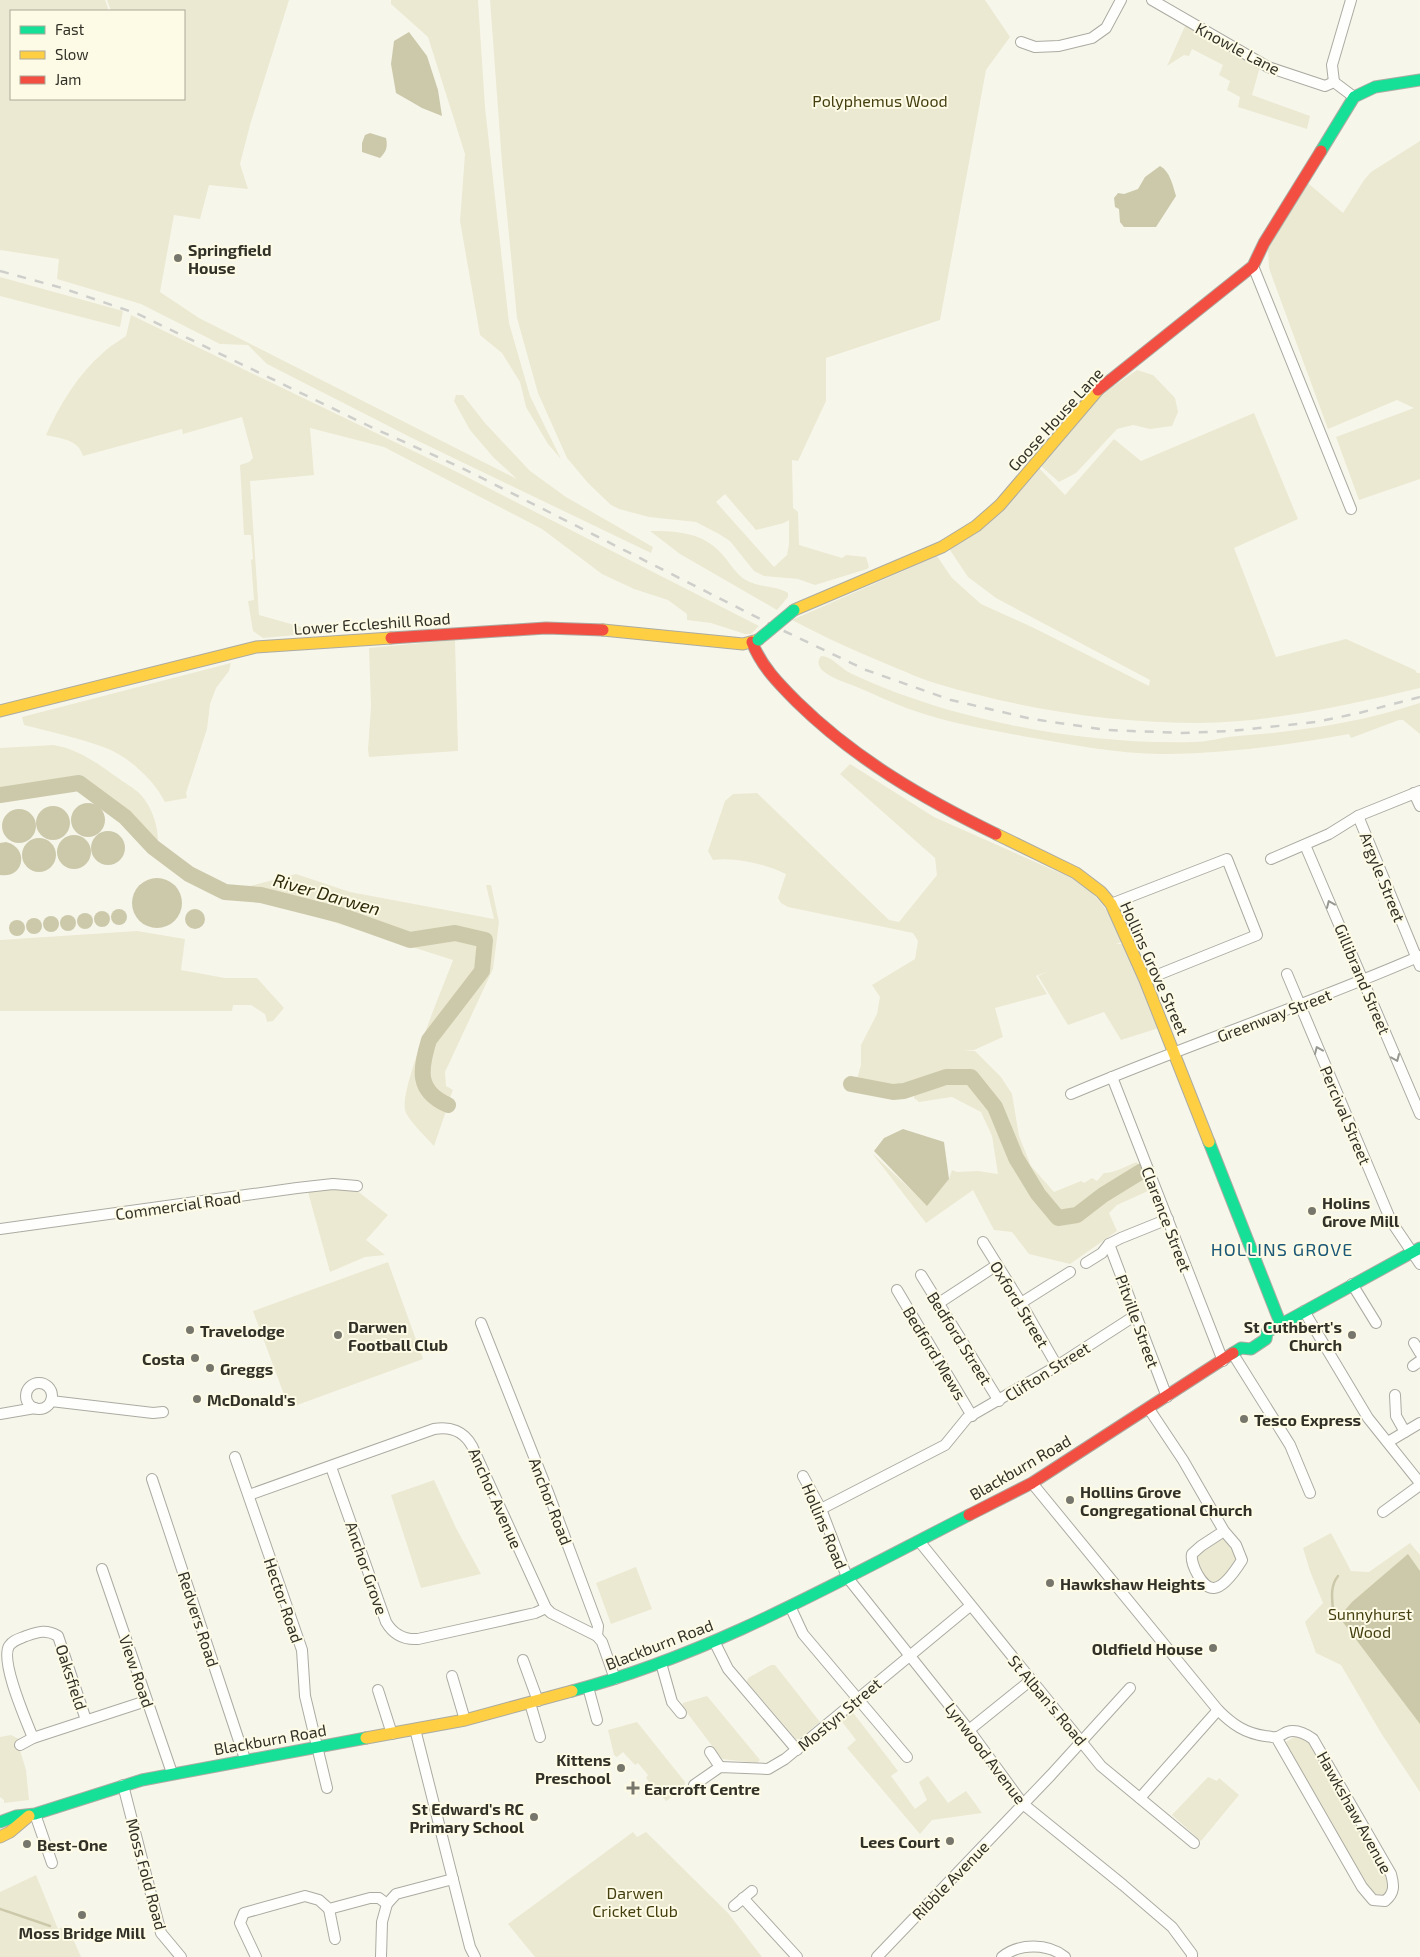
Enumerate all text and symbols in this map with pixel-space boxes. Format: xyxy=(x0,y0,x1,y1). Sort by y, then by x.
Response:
legend xyxy=(10,10,185,100)
street label: Knowle Lane xyxy=(1193,18,1283,78)
text: Fast xyxy=(55,20,85,38)
text: Slow xyxy=(55,45,89,63)
text: Jam xyxy=(55,70,81,88)
park label: Polyphemus Wood xyxy=(812,91,948,110)
place label: Springfield House xyxy=(188,240,272,277)
marker: Springfield House xyxy=(172,252,184,264)
street label: Goose House Lane xyxy=(1004,363,1106,475)
street label: Lower Eccleshill Road xyxy=(293,608,451,638)
street label: Argyle Street xyxy=(1356,829,1410,925)
water label: River Darwen xyxy=(271,868,383,920)
street label: Hollins Grove Street xyxy=(1117,898,1193,1038)
one-way arrow xyxy=(1326,900,1337,909)
street label: Gillibrand Street xyxy=(1331,921,1395,1037)
street label: Greenway Street xyxy=(1214,984,1334,1046)
one-way arrow xyxy=(1313,1046,1324,1055)
one-way arrow xyxy=(1390,1053,1401,1062)
street label: Percival Street xyxy=(1317,1063,1375,1167)
street label: Clarence Street xyxy=(1138,1164,1196,1274)
street label: Commercial Road xyxy=(114,1187,242,1223)
place label: Holins Grove Mill xyxy=(1322,1193,1400,1230)
marker: Holins Grove Mill xyxy=(1306,1205,1318,1217)
district label: HOLLINS GROVE xyxy=(1211,1238,1353,1260)
street label: Oxford Street xyxy=(987,1257,1053,1351)
street label: Pitville Street xyxy=(1112,1272,1164,1370)
street label: Bedford Street xyxy=(924,1288,996,1388)
street label: Bedford Mews xyxy=(900,1303,970,1403)
place label: Darwen Football Club xyxy=(348,1317,448,1354)
place label: St Cuthbert's Church xyxy=(1244,1317,1342,1354)
place label: Travelodge xyxy=(200,1321,285,1340)
marker: Travelodge xyxy=(184,1324,196,1336)
marker: Darwen Football Club xyxy=(332,1329,344,1341)
marker: St Cuthbert's Church xyxy=(1346,1329,1358,1341)
street label: Clifton Street xyxy=(1001,1337,1093,1405)
place label: Costa xyxy=(142,1349,185,1368)
marker: Costa xyxy=(189,1352,201,1364)
place label: Greggs xyxy=(220,1359,273,1378)
marker: Greggs xyxy=(204,1362,216,1374)
place label: McDonald's xyxy=(207,1390,296,1409)
marker: McDonald's xyxy=(191,1393,203,1405)
place label: Tesco Express xyxy=(1254,1410,1361,1429)
marker: Tesco Express xyxy=(1238,1413,1250,1425)
street label: Blackburn Road xyxy=(966,1430,1074,1504)
street label: Anchor Avenue xyxy=(465,1445,527,1551)
street label: Anchor Road xyxy=(526,1455,576,1547)
street label: Hollins Road xyxy=(798,1480,852,1572)
place label: Hollins Grove Congregational Church xyxy=(1080,1482,1252,1519)
marker: Hollins Grove Congregational Church xyxy=(1064,1494,1076,1506)
street label: Anchor Grove xyxy=(342,1519,392,1617)
street label: Hector Road xyxy=(261,1555,307,1645)
street label: Redvers Road xyxy=(175,1569,223,1669)
place label: Hawkshaw Heights xyxy=(1060,1574,1205,1593)
marker: Hawkshaw Heights xyxy=(1044,1577,1056,1589)
park label: Sunnyhurst Wood xyxy=(1328,1604,1412,1641)
street label: Blackburn Road xyxy=(602,1615,716,1673)
street label: View Road xyxy=(116,1632,158,1710)
place label: Oldfield House xyxy=(1092,1639,1203,1658)
street label: Oaksfield xyxy=(52,1642,92,1712)
marker: Oldfield House xyxy=(1207,1642,1219,1654)
street label: St Alban's Road xyxy=(1005,1651,1091,1749)
street label: Mostyn Street xyxy=(793,1674,885,1754)
street label: Lynwood Avenue xyxy=(942,1698,1030,1808)
street label: Blackburn Road xyxy=(212,1720,328,1758)
street label: Hawkshaw Avenue xyxy=(1314,1748,1396,1876)
place label: Kittens Preschool xyxy=(535,1750,612,1787)
marker: Kittens Preschool xyxy=(615,1762,627,1774)
place label: Earcroft Centre xyxy=(644,1779,760,1798)
marker: Earcroft Centre xyxy=(626,1781,640,1795)
place label: St Edward's RC Primary School xyxy=(409,1799,525,1837)
marker: St Edward's RC Primary School xyxy=(528,1811,540,1823)
street label: Moss Fold Road xyxy=(123,1816,171,1932)
place label: Lees Court xyxy=(860,1832,940,1851)
place label: Best-One xyxy=(37,1835,108,1854)
marker: Lees Court xyxy=(944,1835,956,1847)
street label: Ribble Avenue xyxy=(908,1837,992,1923)
marker: Best-One xyxy=(21,1838,33,1850)
park label: Darwen Cricket Club xyxy=(592,1883,678,1920)
marker: Moss Bridge Mill xyxy=(76,1909,88,1921)
place label: Moss Bridge Mill xyxy=(19,1923,146,1942)

